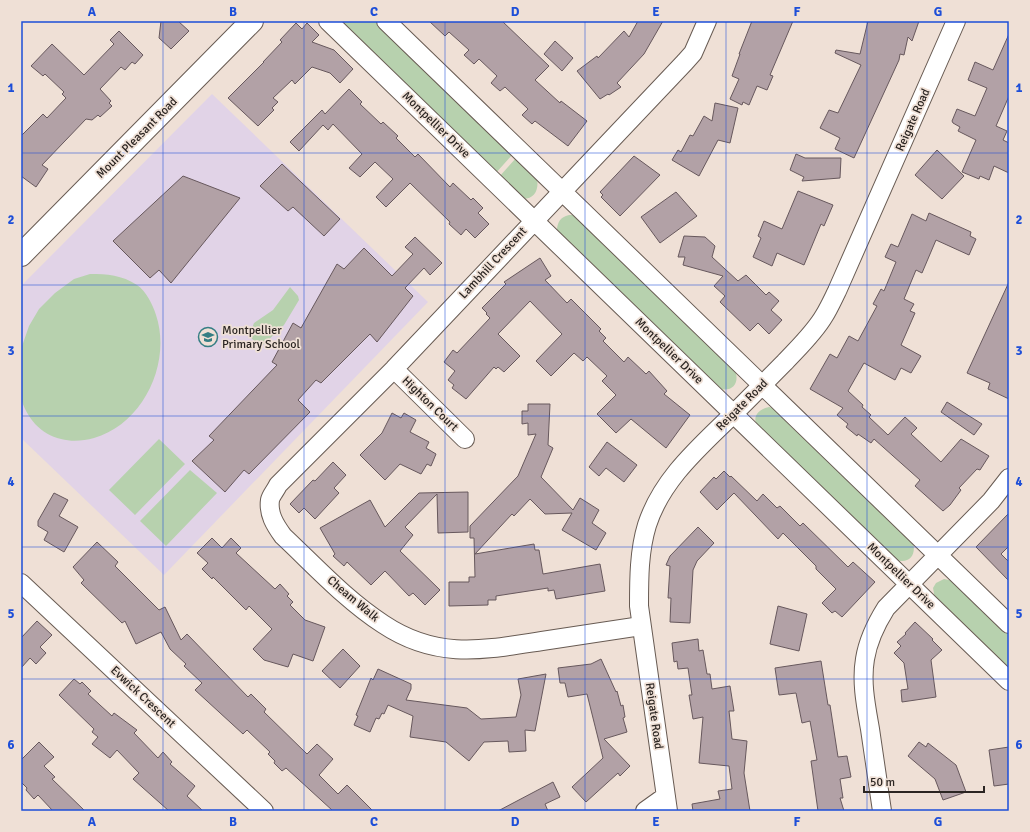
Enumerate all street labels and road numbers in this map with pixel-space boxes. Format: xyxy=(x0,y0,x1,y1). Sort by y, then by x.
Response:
street label: Reigate Road xyxy=(893,86,933,154)
street label: Montpellier Drive xyxy=(399,89,473,161)
street label: Mount Pleasant Road xyxy=(93,94,181,182)
street label: Lambhill Crescent xyxy=(456,224,530,302)
street label: Montpellier Drive xyxy=(632,315,706,387)
street label: Highton Court xyxy=(399,373,461,435)
street label: Reigate Road xyxy=(713,376,771,434)
street label: Montpellier Drive xyxy=(864,540,938,612)
street label: Cheam Walk xyxy=(324,573,382,625)
street label: Evwick Crescent xyxy=(107,663,179,731)
street label: Reigate Road xyxy=(642,682,666,750)

